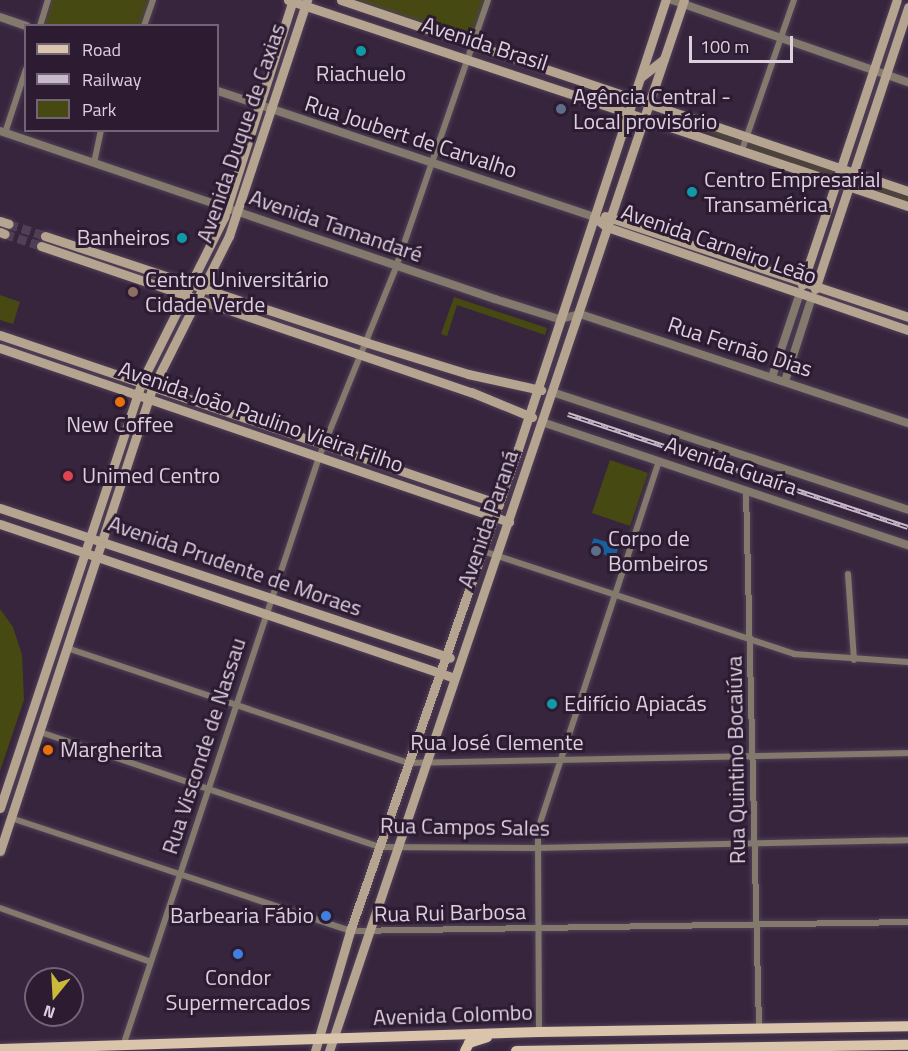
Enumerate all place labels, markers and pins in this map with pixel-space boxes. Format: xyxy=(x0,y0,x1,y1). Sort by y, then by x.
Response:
marker: Riachuelo xyxy=(354,44,368,58)
place label: Riachuelo xyxy=(316,61,406,87)
place label: Agência Central - Local provisório xyxy=(573,83,731,134)
marker: Agência Central - Local provisório xyxy=(554,102,568,116)
place label: Centro Empresarial Transamérica xyxy=(704,166,881,218)
marker: Centro Empresarial Transamérica xyxy=(685,185,699,199)
place label: Banheiros xyxy=(77,225,170,251)
marker: Banheiros xyxy=(175,231,189,245)
place label: Centro Universitário Cidade Verde xyxy=(145,266,329,318)
marker: Centro Universitário Cidade Verde xyxy=(126,285,140,299)
marker: New Coffee xyxy=(113,395,127,409)
place label: New Coffee xyxy=(66,412,174,438)
place label: Unimed Centro xyxy=(82,463,220,489)
marker: Unimed Centro xyxy=(59,467,77,485)
place label: Corpo de Bombeiros xyxy=(608,525,708,576)
marker: Corpo de Bombeiros xyxy=(589,544,603,558)
place label: Edifício Apiacás xyxy=(564,691,707,717)
marker: Edifício Apiacás xyxy=(545,697,559,711)
place label: Margherita xyxy=(60,737,162,763)
marker: Margherita xyxy=(41,743,55,757)
place label: Barbearia Fábio xyxy=(170,903,314,929)
marker: Barbearia Fábio xyxy=(319,909,333,923)
marker: Condor Supermercados xyxy=(231,947,245,961)
place label: Condor Supermercados xyxy=(166,964,310,1016)

